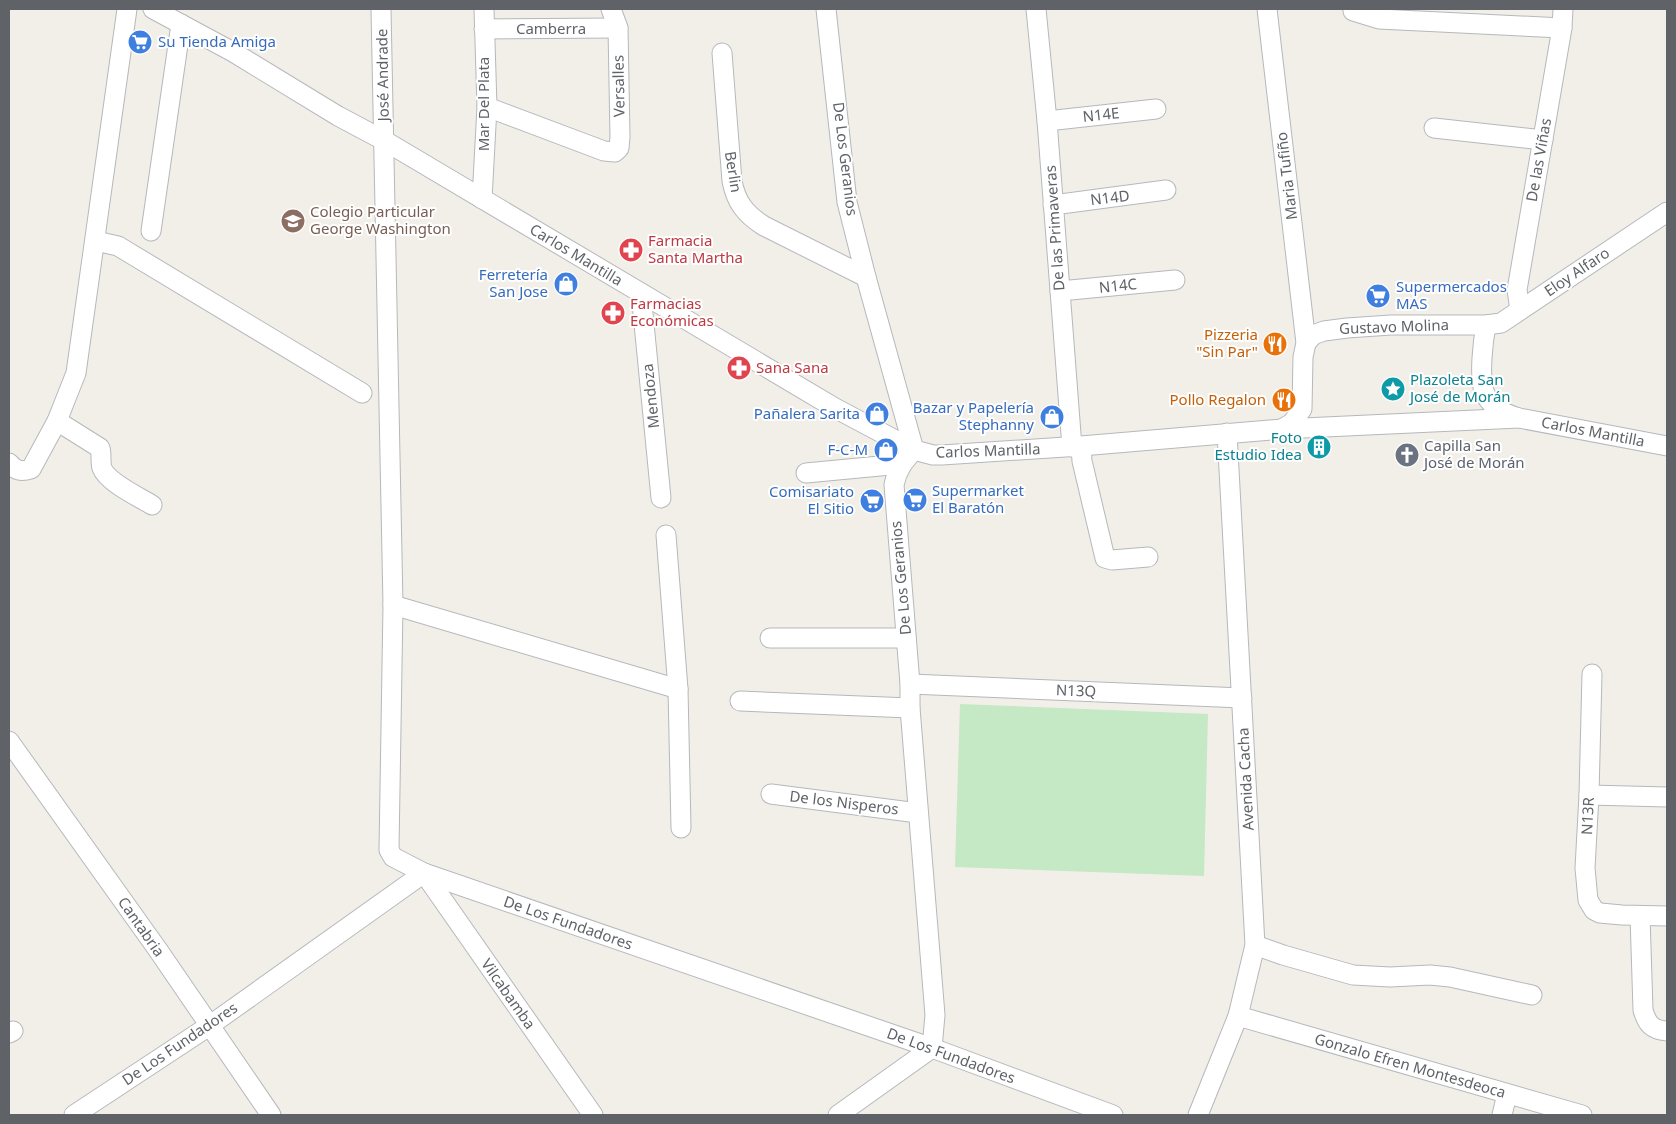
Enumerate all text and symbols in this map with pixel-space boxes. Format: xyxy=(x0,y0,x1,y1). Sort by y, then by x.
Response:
street label: Camberra xyxy=(516,18,586,38)
street label: José Andrade xyxy=(371,28,393,124)
supermarket icon: Su Tienda Amiga xyxy=(127,29,153,55)
place label: Su Tienda Amiga xyxy=(158,31,276,51)
street label: Versalles xyxy=(607,55,629,117)
street label: Mar Del Plata xyxy=(473,57,493,151)
street label: De Los Geranios xyxy=(829,101,863,217)
street label: N14E xyxy=(1081,102,1120,126)
street label: De las Viñas xyxy=(1521,117,1555,203)
street label: Maria Tufiño xyxy=(1271,131,1301,221)
street label: Berlin xyxy=(721,150,747,194)
street label: De las Primaveras xyxy=(1040,165,1068,292)
street label: N14D xyxy=(1089,185,1131,209)
place label: Colegio Particular George Washington xyxy=(310,201,451,238)
school or university icon: Colegio Particular George Washington xyxy=(280,208,306,234)
street label: Carlos Mantilla xyxy=(526,219,627,290)
place label: Farmacia Santa Martha xyxy=(648,230,743,267)
pharmacy icon: Farmacia Santa Martha xyxy=(618,237,644,263)
street label: Eloy Alfaro xyxy=(1540,242,1613,300)
place label: Ferretería San Jose xyxy=(479,264,548,301)
shop icon: Ferretería San Jose xyxy=(553,271,579,297)
street label: N14C xyxy=(1098,273,1138,297)
place label: Supermercados MAS xyxy=(1396,276,1507,313)
supermarket icon: Supermercados MAS xyxy=(1365,283,1391,309)
place label: Farmacias Económicas xyxy=(630,293,714,330)
pharmacy icon: Farmacias Económicas xyxy=(600,300,626,326)
street label: Gustavo Molina xyxy=(1339,314,1449,338)
place label: Pizzeria "Sin Par" xyxy=(1196,324,1258,361)
restaurant icon: Pizzeria "Sin Par" xyxy=(1262,331,1288,357)
pharmacy icon: Sana Sana xyxy=(726,355,752,381)
place label: Sana Sana xyxy=(756,357,829,377)
street label: Mendoza xyxy=(637,363,663,429)
place label: Plazoleta San José de Morán xyxy=(1408,369,1511,406)
place icon: Plazoleta San José de Morán xyxy=(1380,376,1406,402)
restaurant icon: Pollo Regalon xyxy=(1271,387,1297,413)
place label: Pollo Regalon xyxy=(1169,389,1266,409)
place label: Bazar y Papelería Stephanny xyxy=(913,397,1034,434)
shop icon: Pañalera Sarita xyxy=(864,401,890,427)
place label: Pañalera Sarita xyxy=(754,403,860,423)
shop icon: Bazar y Papelería Stephanny xyxy=(1039,404,1065,430)
street label: Carlos Mantilla xyxy=(1540,411,1647,451)
place label: Foto Estudio Idea xyxy=(1215,427,1302,464)
building icon: Foto Estudio Idea xyxy=(1306,434,1332,460)
place label: Capilla San José de Morán xyxy=(1422,435,1525,472)
shop icon: F-C-M xyxy=(873,437,899,463)
street label: Carlos Mantilla xyxy=(935,438,1041,462)
place label: F-C-M xyxy=(827,439,868,459)
church icon: Capilla San José de Morán xyxy=(1394,442,1420,468)
place label: Supermarket El Baratón xyxy=(932,480,1024,517)
place label: Comisariato El Sitio xyxy=(769,481,854,518)
supermarket icon: Supermarket El Baratón xyxy=(902,487,928,513)
supermarket icon: Comisariato El Sitio xyxy=(859,488,885,514)
street label: De Los Geranios xyxy=(885,520,915,636)
street label: N13Q xyxy=(1056,679,1097,701)
street label: Avenida Cacha xyxy=(1232,727,1258,831)
street label: De los Nisperos xyxy=(788,785,900,819)
street label: N13R xyxy=(1576,796,1598,835)
street label: De Los Fundadores xyxy=(501,891,635,954)
street label: Cantabria xyxy=(114,893,170,960)
street label: Vilcabamba xyxy=(477,954,540,1033)
street label: De Los Fundadores xyxy=(118,997,241,1089)
street label: De Los Fundadores xyxy=(884,1023,1018,1088)
street label: Gonzalo Efren Montesdeoca xyxy=(1312,1028,1508,1102)

